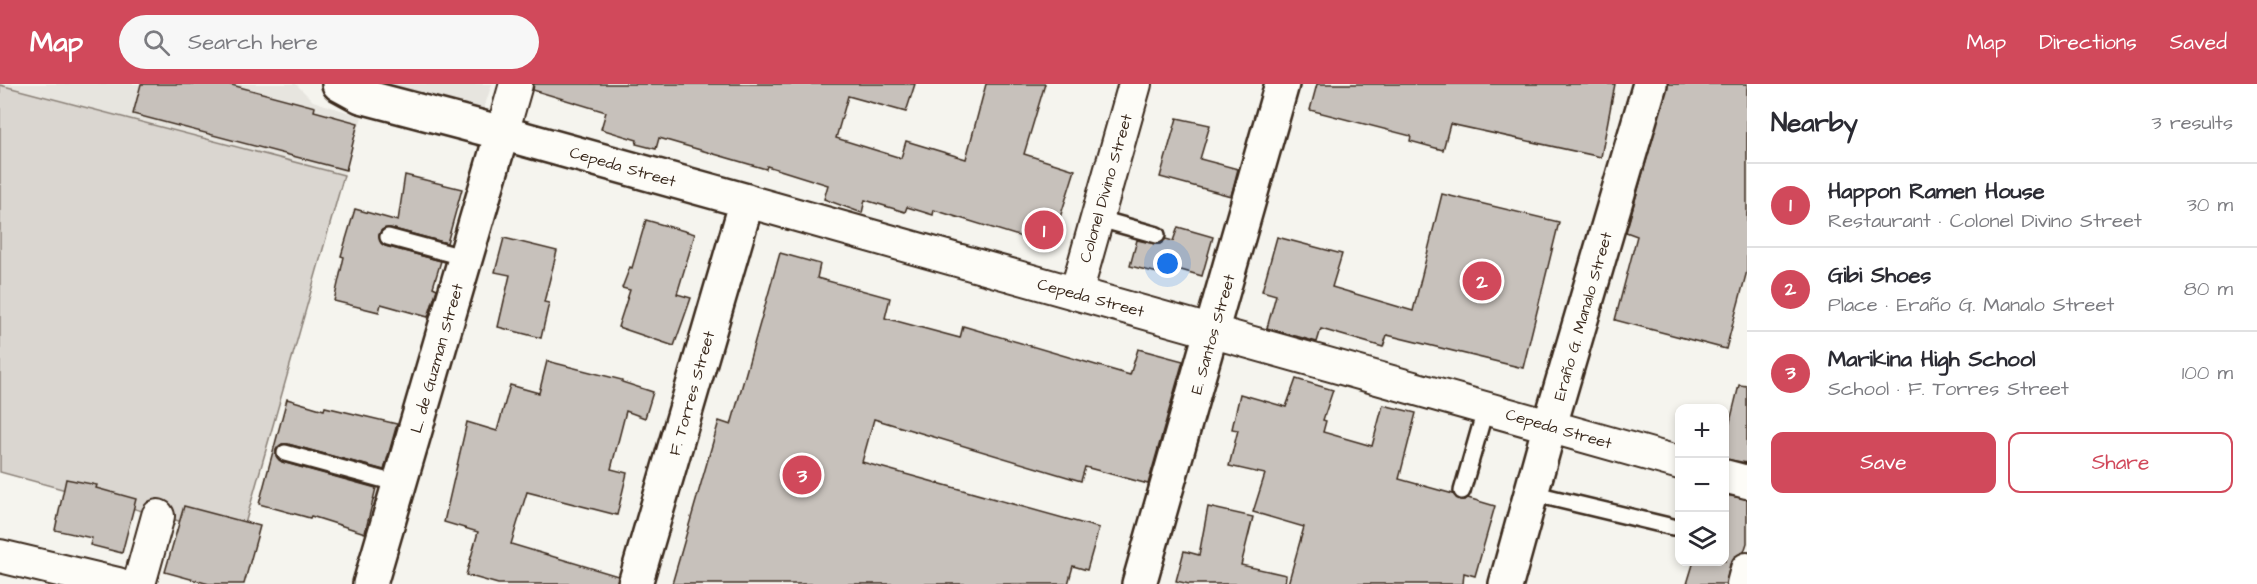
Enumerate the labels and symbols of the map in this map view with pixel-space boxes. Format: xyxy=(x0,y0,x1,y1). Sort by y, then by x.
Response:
street label: Colonel Divino Street xyxy=(1074,111,1138,265)
street label: Cepeda Street xyxy=(567,141,679,193)
pin: 1 xyxy=(1024,208,1064,252)
street label: Eraño G. Manalo Street xyxy=(1548,229,1618,403)
your location xyxy=(1153,249,1182,278)
pin: 2 xyxy=(1462,258,1502,304)
street label: E. Santos Street xyxy=(1185,271,1241,397)
street label: Cepeda Street xyxy=(1035,273,1147,323)
street label: L. de Guzman Street xyxy=(405,280,469,436)
street label: F. Torres Street xyxy=(664,328,720,458)
street label: Cepeda Street xyxy=(1503,403,1615,455)
pin: 3 xyxy=(782,452,822,498)

